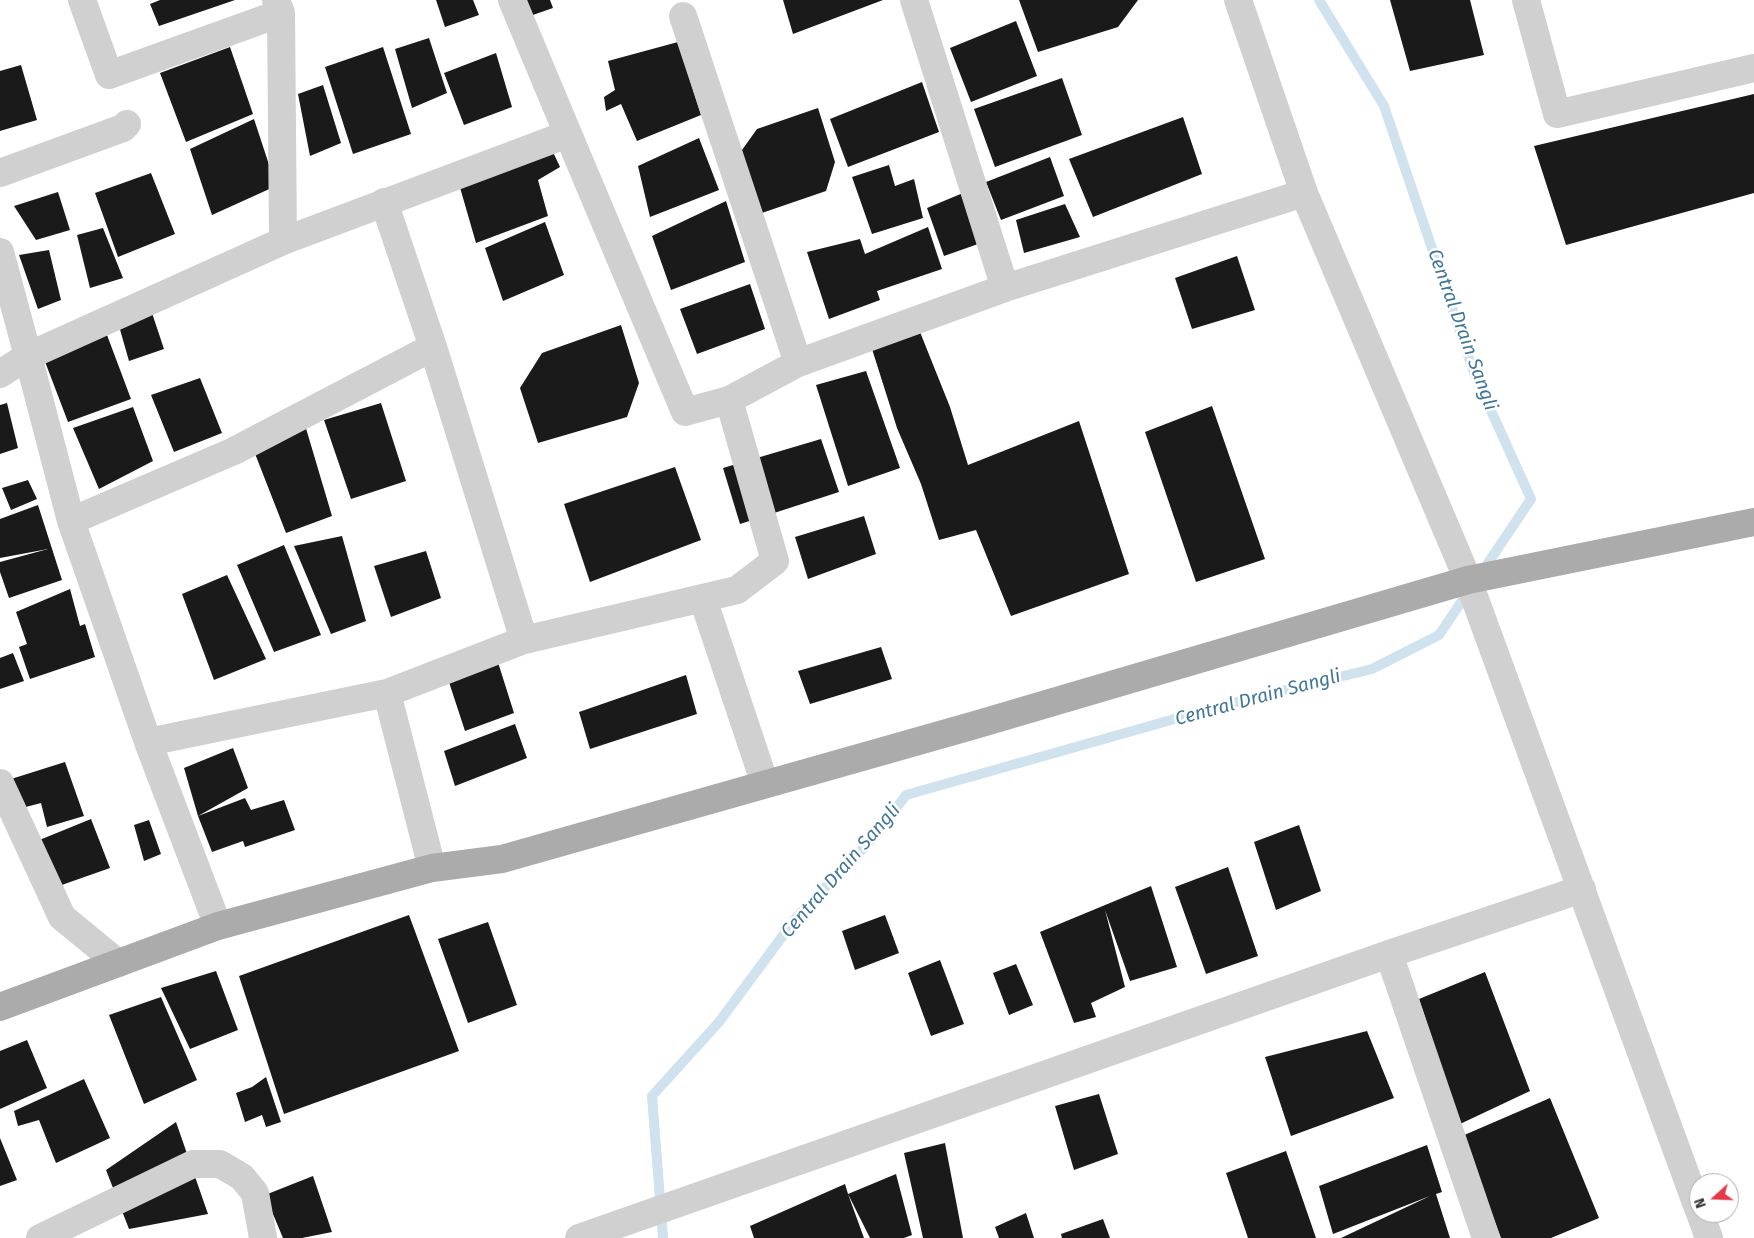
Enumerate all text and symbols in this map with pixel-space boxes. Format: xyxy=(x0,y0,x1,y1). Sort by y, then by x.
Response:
water label: Central Drain Sangli xyxy=(1422,246,1502,414)
water label: Central Drain Sangli xyxy=(1173,665,1343,731)
water label: Central Drain Sangli xyxy=(777,799,905,943)
north arrow xyxy=(1689,1173,1739,1223)
text: N xyxy=(1691,1196,1710,1210)

